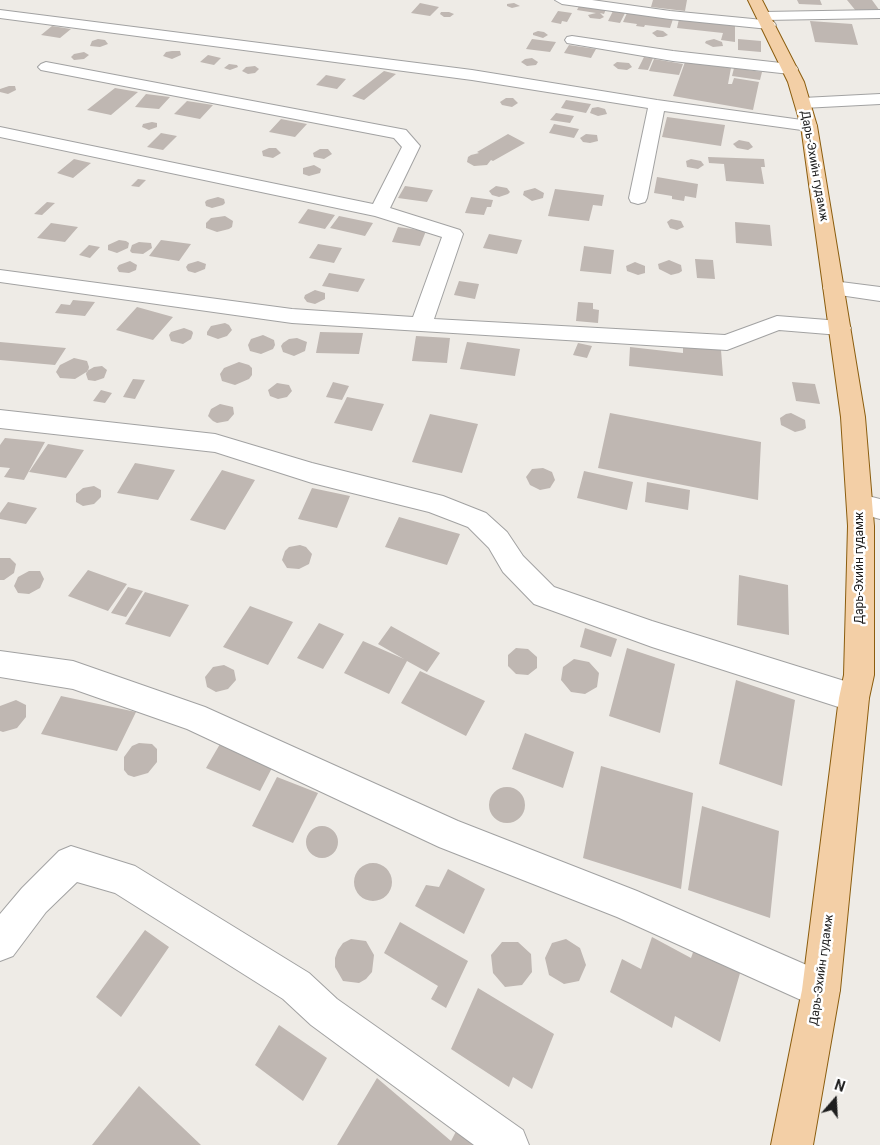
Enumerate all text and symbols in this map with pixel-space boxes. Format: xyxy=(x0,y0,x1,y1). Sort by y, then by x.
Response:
street label: Дарь-Эхийн гудамж xyxy=(797,110,831,222)
street label: Дарь-Эхийн гудамж xyxy=(853,512,867,624)
street label: Дарь-Эхийн гудамж xyxy=(807,913,837,1027)
north arrow xyxy=(810,1075,860,1125)
text: N xyxy=(833,1077,847,1095)

